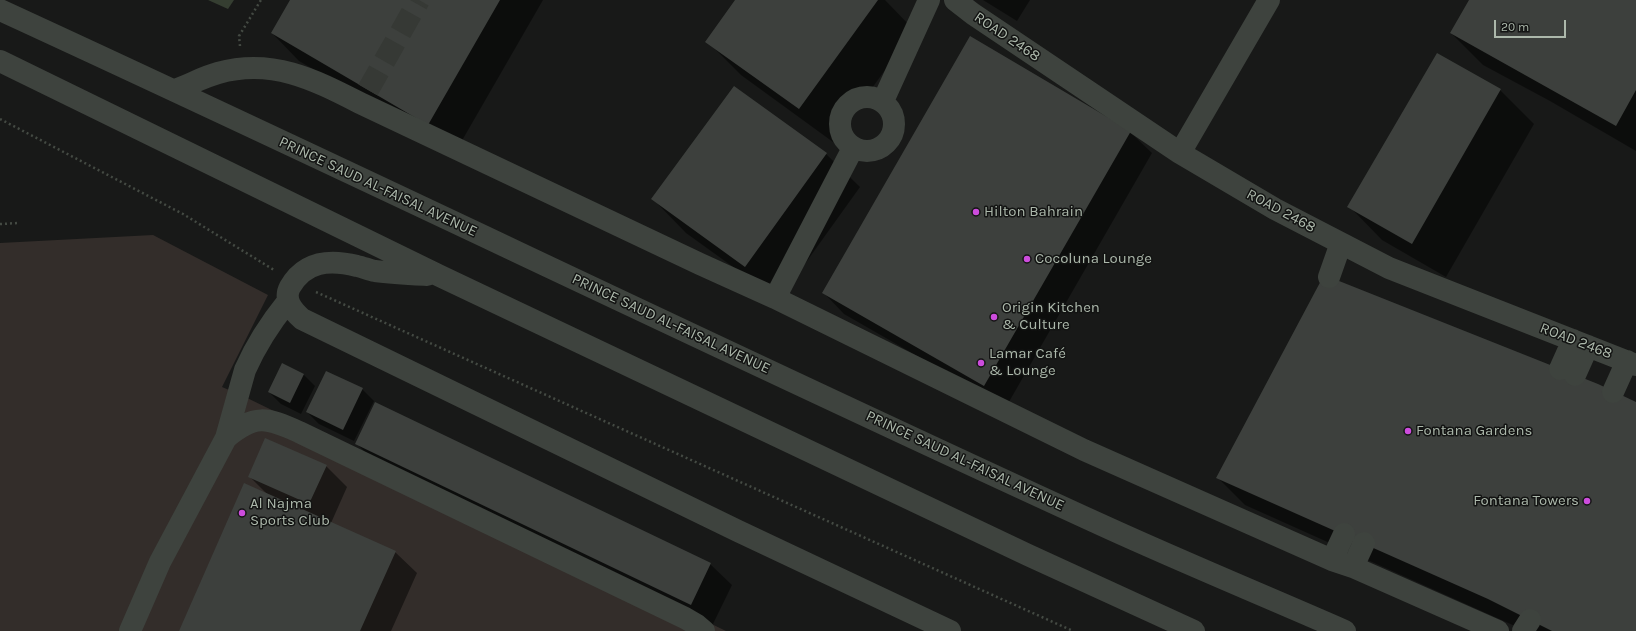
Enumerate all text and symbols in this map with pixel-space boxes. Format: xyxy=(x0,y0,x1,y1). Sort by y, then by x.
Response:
street label: ROAD 2468 xyxy=(971,8,1043,66)
scale bar xyxy=(1496,12,1568,38)
text: 20 m xyxy=(1501,20,1529,34)
street label: PRINCE SAUD AL-FAISAL AVENUE xyxy=(276,133,480,241)
street label: ROAD 2468 xyxy=(1243,185,1319,237)
place label: Hilton Bahrain xyxy=(984,203,1083,221)
marker: Hilton Bahrain xyxy=(971,207,981,217)
place label: Cocoluna Lounge xyxy=(1035,250,1152,268)
marker: Cocoluna Lounge xyxy=(1022,254,1032,264)
street label: PRINCE SAUD AL-FAISAL AVENUE xyxy=(569,270,773,378)
place label: Origin Kitchen & Culture xyxy=(1002,299,1100,334)
marker: Origin Kitchen & Culture xyxy=(989,312,999,322)
street label: ROAD 2468 xyxy=(1537,319,1615,363)
place label: Lamar Café & Lounge xyxy=(989,345,1066,380)
marker: Lamar Café & Lounge xyxy=(976,358,986,368)
street label: PRINCE SAUD AL-FAISAL AVENUE xyxy=(863,407,1067,515)
place label: Fontana Gardens xyxy=(1416,422,1532,440)
marker: Fontana Gardens xyxy=(1403,426,1413,436)
place label: Fontana Towers xyxy=(1473,492,1579,510)
place label: Al Najma Sports Club xyxy=(250,495,330,530)
marker: Fontana Towers xyxy=(1582,496,1592,506)
marker: Al Najma Sports Club xyxy=(237,508,247,518)

